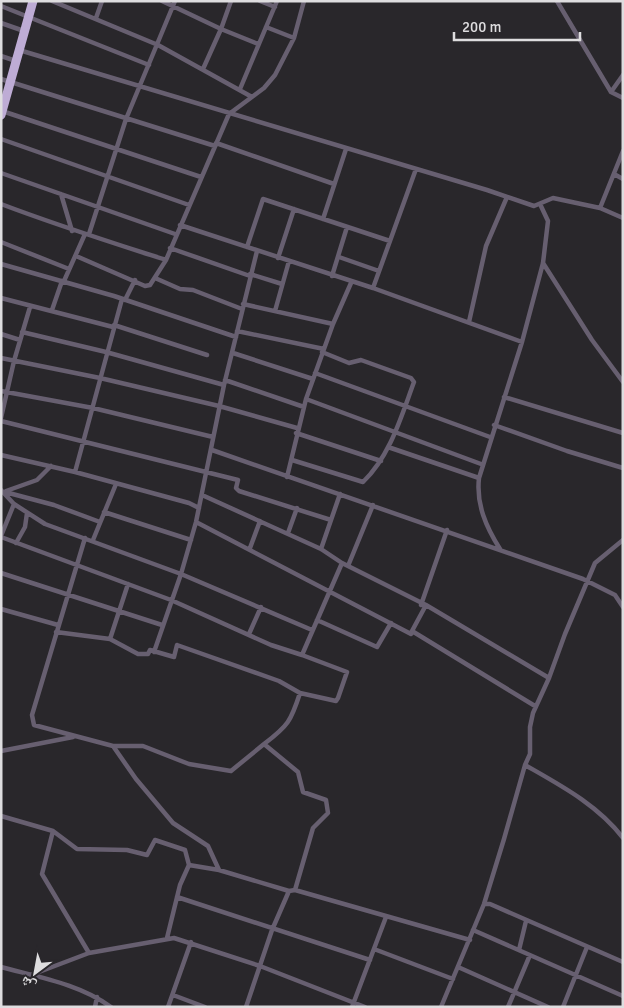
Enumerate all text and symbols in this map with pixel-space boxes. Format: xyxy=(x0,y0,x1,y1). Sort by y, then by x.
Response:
scale bar xyxy=(454,10,580,42)
text: 200 m xyxy=(462,18,502,36)
north arrow xyxy=(10,948,60,998)
text: ش xyxy=(17,972,39,995)

